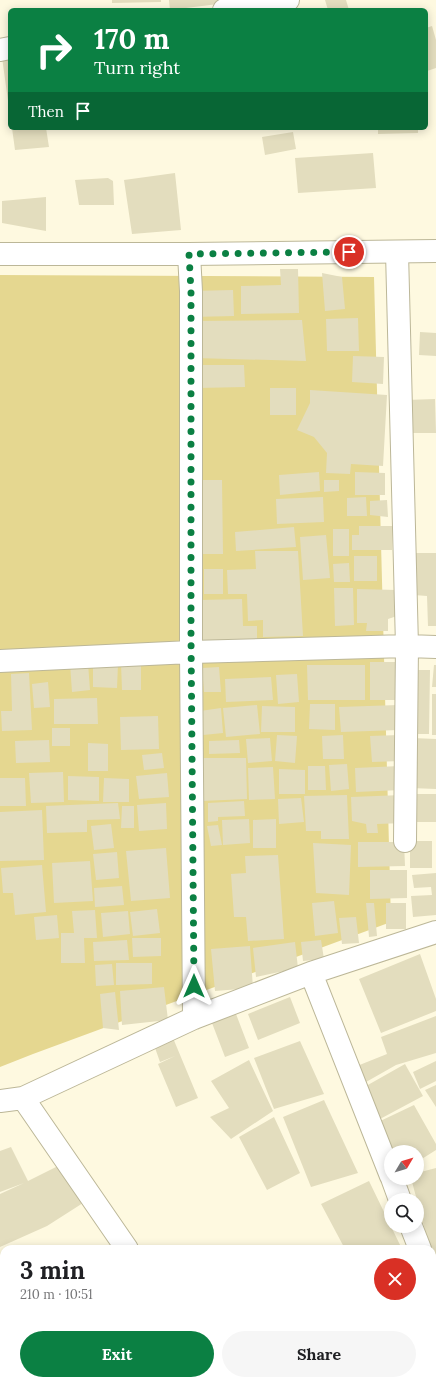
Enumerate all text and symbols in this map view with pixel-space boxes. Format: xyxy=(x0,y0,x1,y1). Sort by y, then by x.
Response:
text: 170 m xyxy=(94,21,169,57)
icon: right xyxy=(28,24,80,76)
text: Turn right xyxy=(94,56,180,79)
icon: arrive xyxy=(72,100,94,122)
text: Then xyxy=(28,102,64,121)
pin xyxy=(332,235,366,269)
icon: arrive xyxy=(338,241,360,263)
position arrow xyxy=(173,965,215,1007)
north arrow xyxy=(384,1145,424,1185)
map controls xyxy=(384,1145,424,1233)
button: search xyxy=(384,1193,424,1233)
text: 3 min xyxy=(20,1255,85,1286)
button: close xyxy=(374,1258,416,1300)
text: 210 m · 10:51 xyxy=(20,1286,93,1303)
button: Exit xyxy=(20,1331,214,1377)
button: Share xyxy=(222,1331,416,1377)

